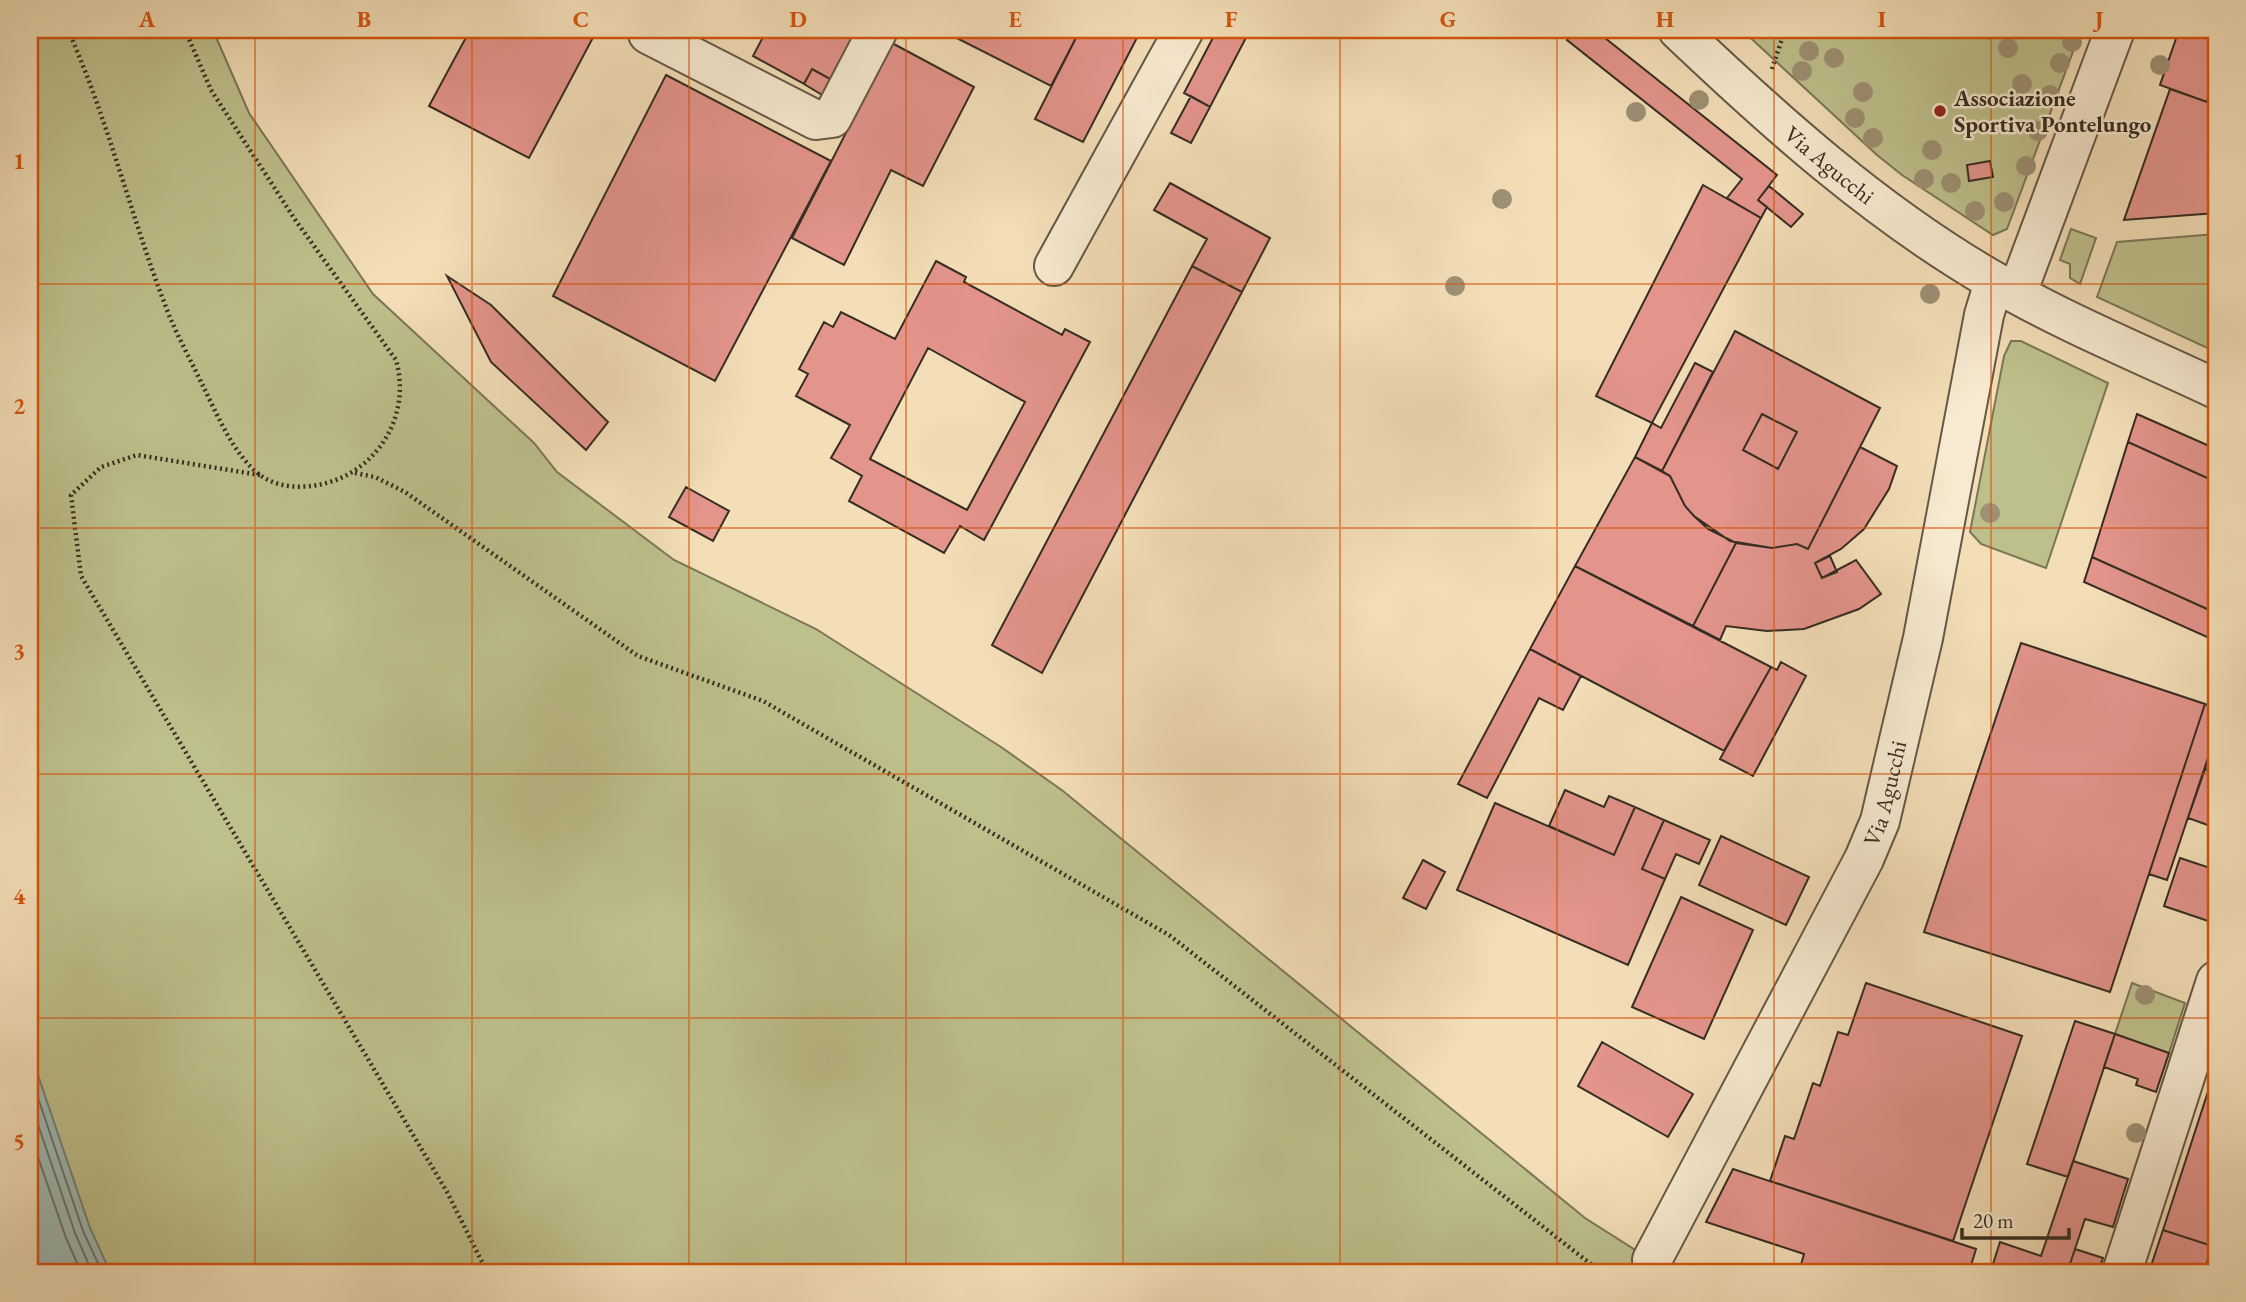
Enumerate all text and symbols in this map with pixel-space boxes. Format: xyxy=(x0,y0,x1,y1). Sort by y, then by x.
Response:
text: A xyxy=(138,4,156,34)
text: B xyxy=(357,4,371,34)
text: C xyxy=(573,4,589,34)
text: D xyxy=(789,4,807,34)
text: E xyxy=(1008,4,1022,34)
text: F xyxy=(1225,4,1238,34)
text: G xyxy=(1440,4,1456,34)
text: H xyxy=(1656,4,1674,34)
text: I xyxy=(1878,4,1886,34)
text: J xyxy=(2093,4,2104,34)
place label: Associazione Sportiva Pontelungo xyxy=(1953,83,2152,139)
marker: Associazione Sportiva Pontelungo xyxy=(1932,103,1948,119)
street label: Via Agucchi xyxy=(1778,119,1881,211)
text: 1 xyxy=(13,146,25,176)
text: 2 xyxy=(13,391,25,421)
text: 3 xyxy=(13,636,25,666)
street label: Via Agucchi xyxy=(1856,737,1914,851)
text: 4 xyxy=(13,881,26,911)
text: 5 xyxy=(13,1126,25,1156)
scale bar xyxy=(1962,1197,2069,1241)
text: 20 m xyxy=(1973,1207,2014,1234)

